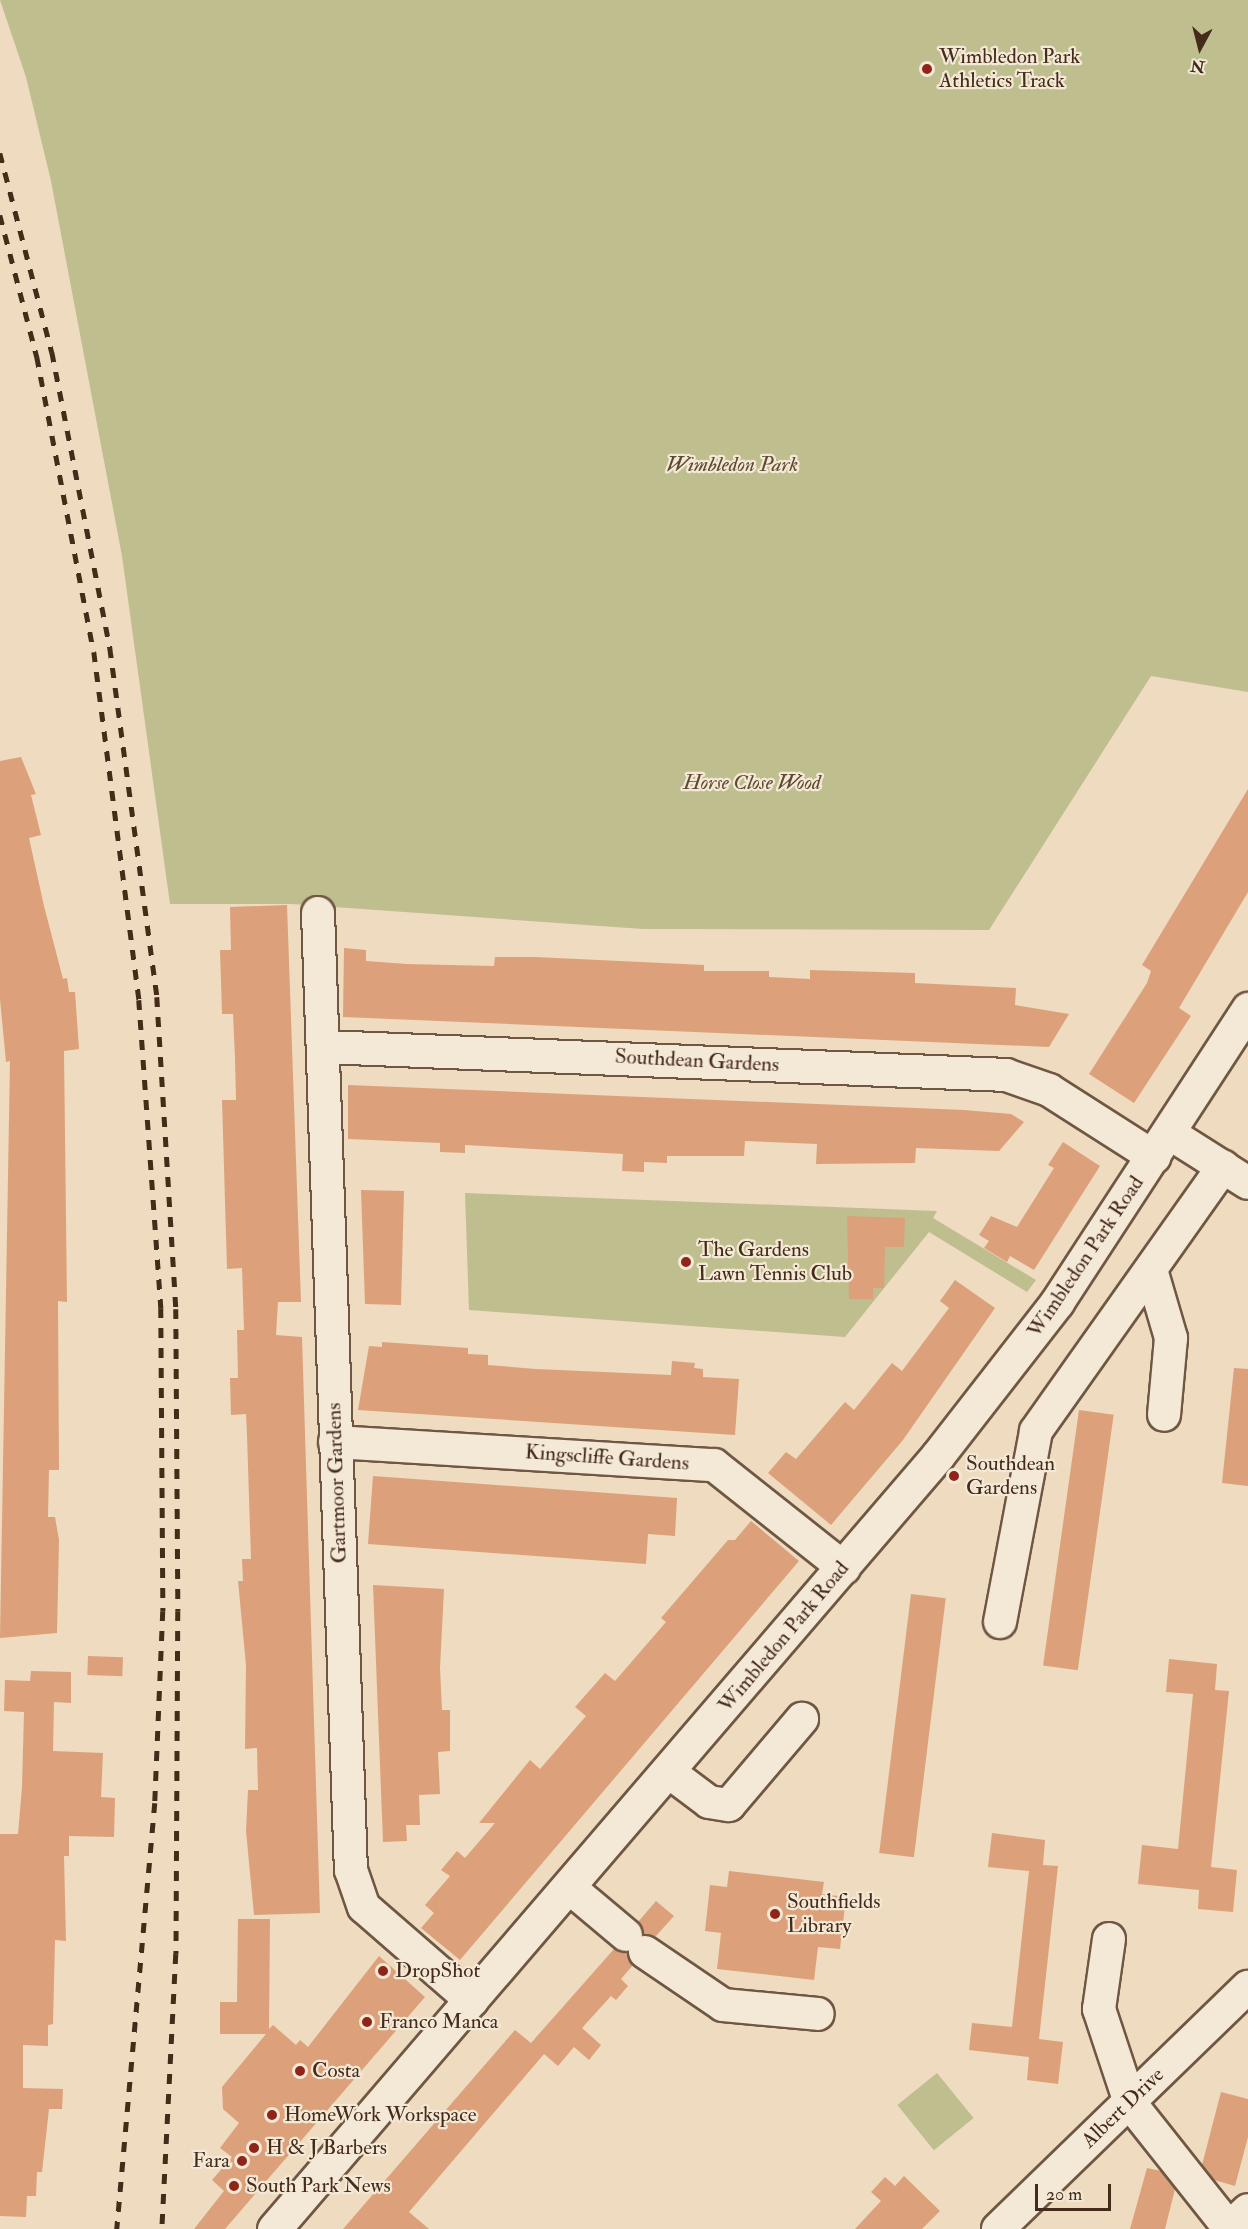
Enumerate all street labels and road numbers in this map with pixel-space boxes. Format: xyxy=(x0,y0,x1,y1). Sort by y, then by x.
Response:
street label: Southdean Gardens xyxy=(614,1044,780,1078)
street label: Wimbledon Park Road xyxy=(1023,1171,1149,1343)
street label: Gartmoor Gardens xyxy=(322,1402,352,1564)
street label: Kingscliffe Gardens xyxy=(524,1440,690,1476)
street label: Wimbledon Park Road xyxy=(713,1556,855,1718)
street label: Albert Drive xyxy=(1077,2063,1169,2153)

